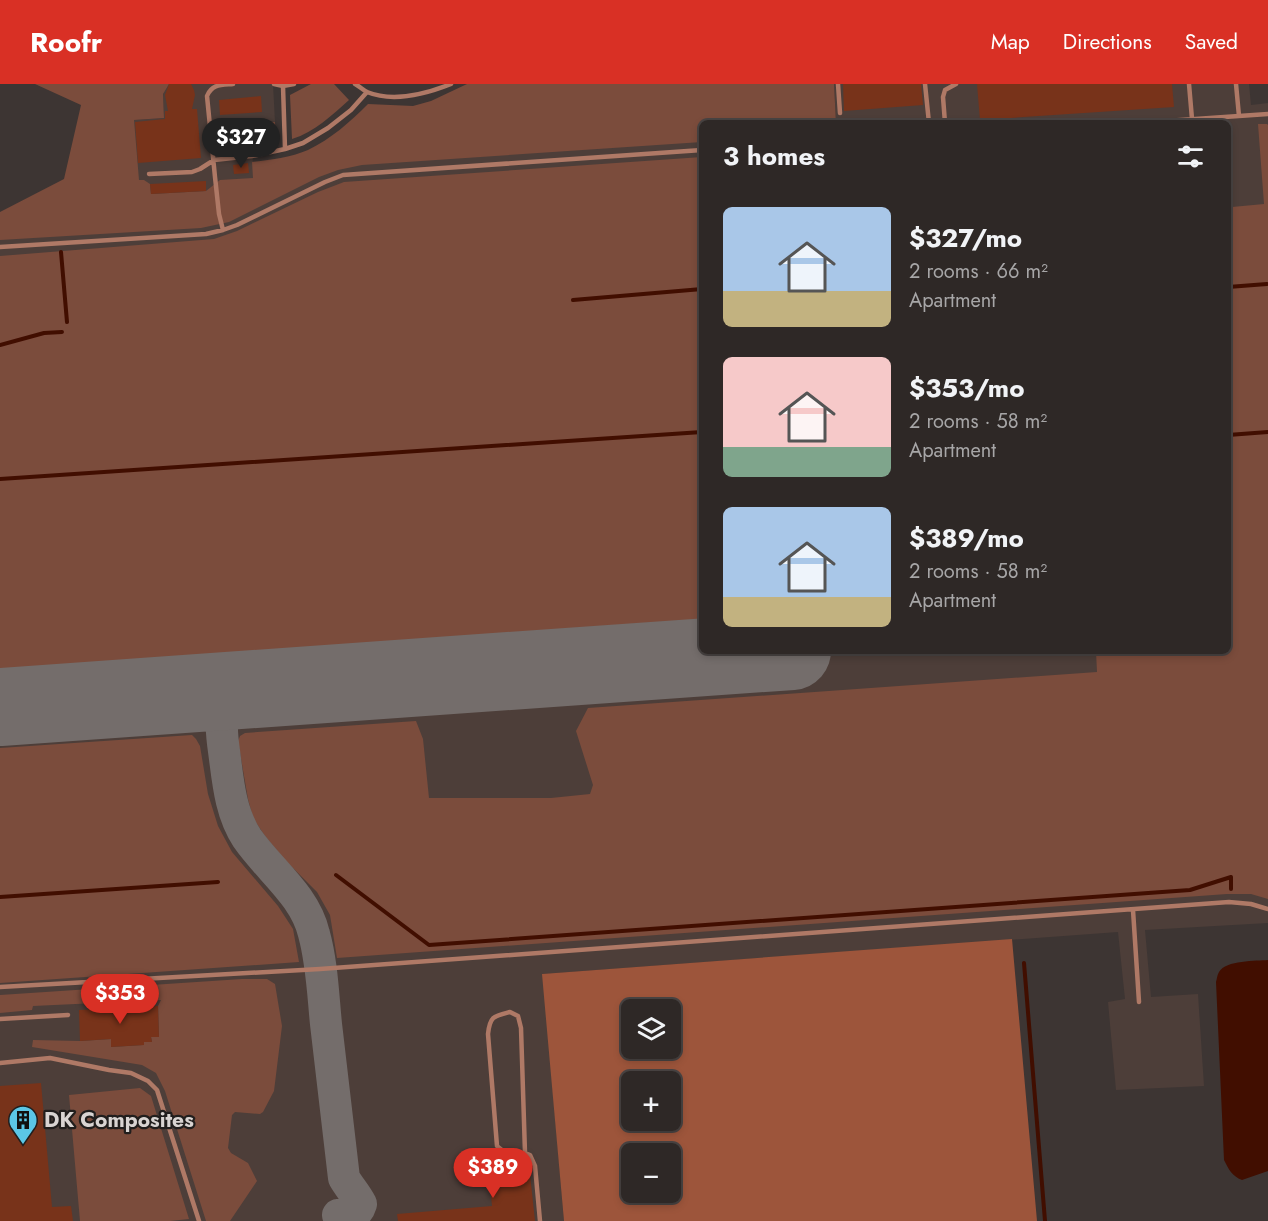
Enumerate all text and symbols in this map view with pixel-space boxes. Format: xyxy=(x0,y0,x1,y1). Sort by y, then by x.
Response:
text: Roofr xyxy=(30,22,102,63)
text: Map xyxy=(991,27,1030,57)
text: Directions xyxy=(1063,27,1152,57)
text: Saved xyxy=(1185,27,1238,57)
pin: $327 xyxy=(205,118,277,169)
text: $327 xyxy=(216,123,266,152)
text: 3 homes xyxy=(723,137,825,175)
icon: filters xyxy=(1174,140,1207,173)
text: $327/mo xyxy=(909,219,1022,257)
icon: home xyxy=(771,231,843,303)
text: 2 rooms · 66 m² xyxy=(909,257,1048,286)
text: Apartment xyxy=(909,286,996,315)
text: $353/mo xyxy=(909,369,1025,407)
icon: home xyxy=(771,381,843,453)
text: 2 rooms · 58 m² xyxy=(909,407,1047,436)
text: Apartment xyxy=(909,436,996,465)
text: $389/mo xyxy=(909,519,1024,557)
icon: home xyxy=(771,531,843,603)
text: 2 rooms · 58 m² xyxy=(909,557,1047,586)
text: Apartment xyxy=(909,586,996,615)
pin: $353 xyxy=(84,974,156,1025)
text: $353 xyxy=(95,979,145,1008)
map controls xyxy=(621,999,681,1203)
button: layers xyxy=(621,999,681,1059)
button: + xyxy=(621,1071,681,1131)
building icon: DK Composites xyxy=(7,1104,39,1146)
place label: DK Composites xyxy=(44,1105,194,1135)
button: − xyxy=(621,1143,681,1203)
pin: $389 xyxy=(457,1148,529,1199)
text: $389 xyxy=(468,1153,518,1182)

